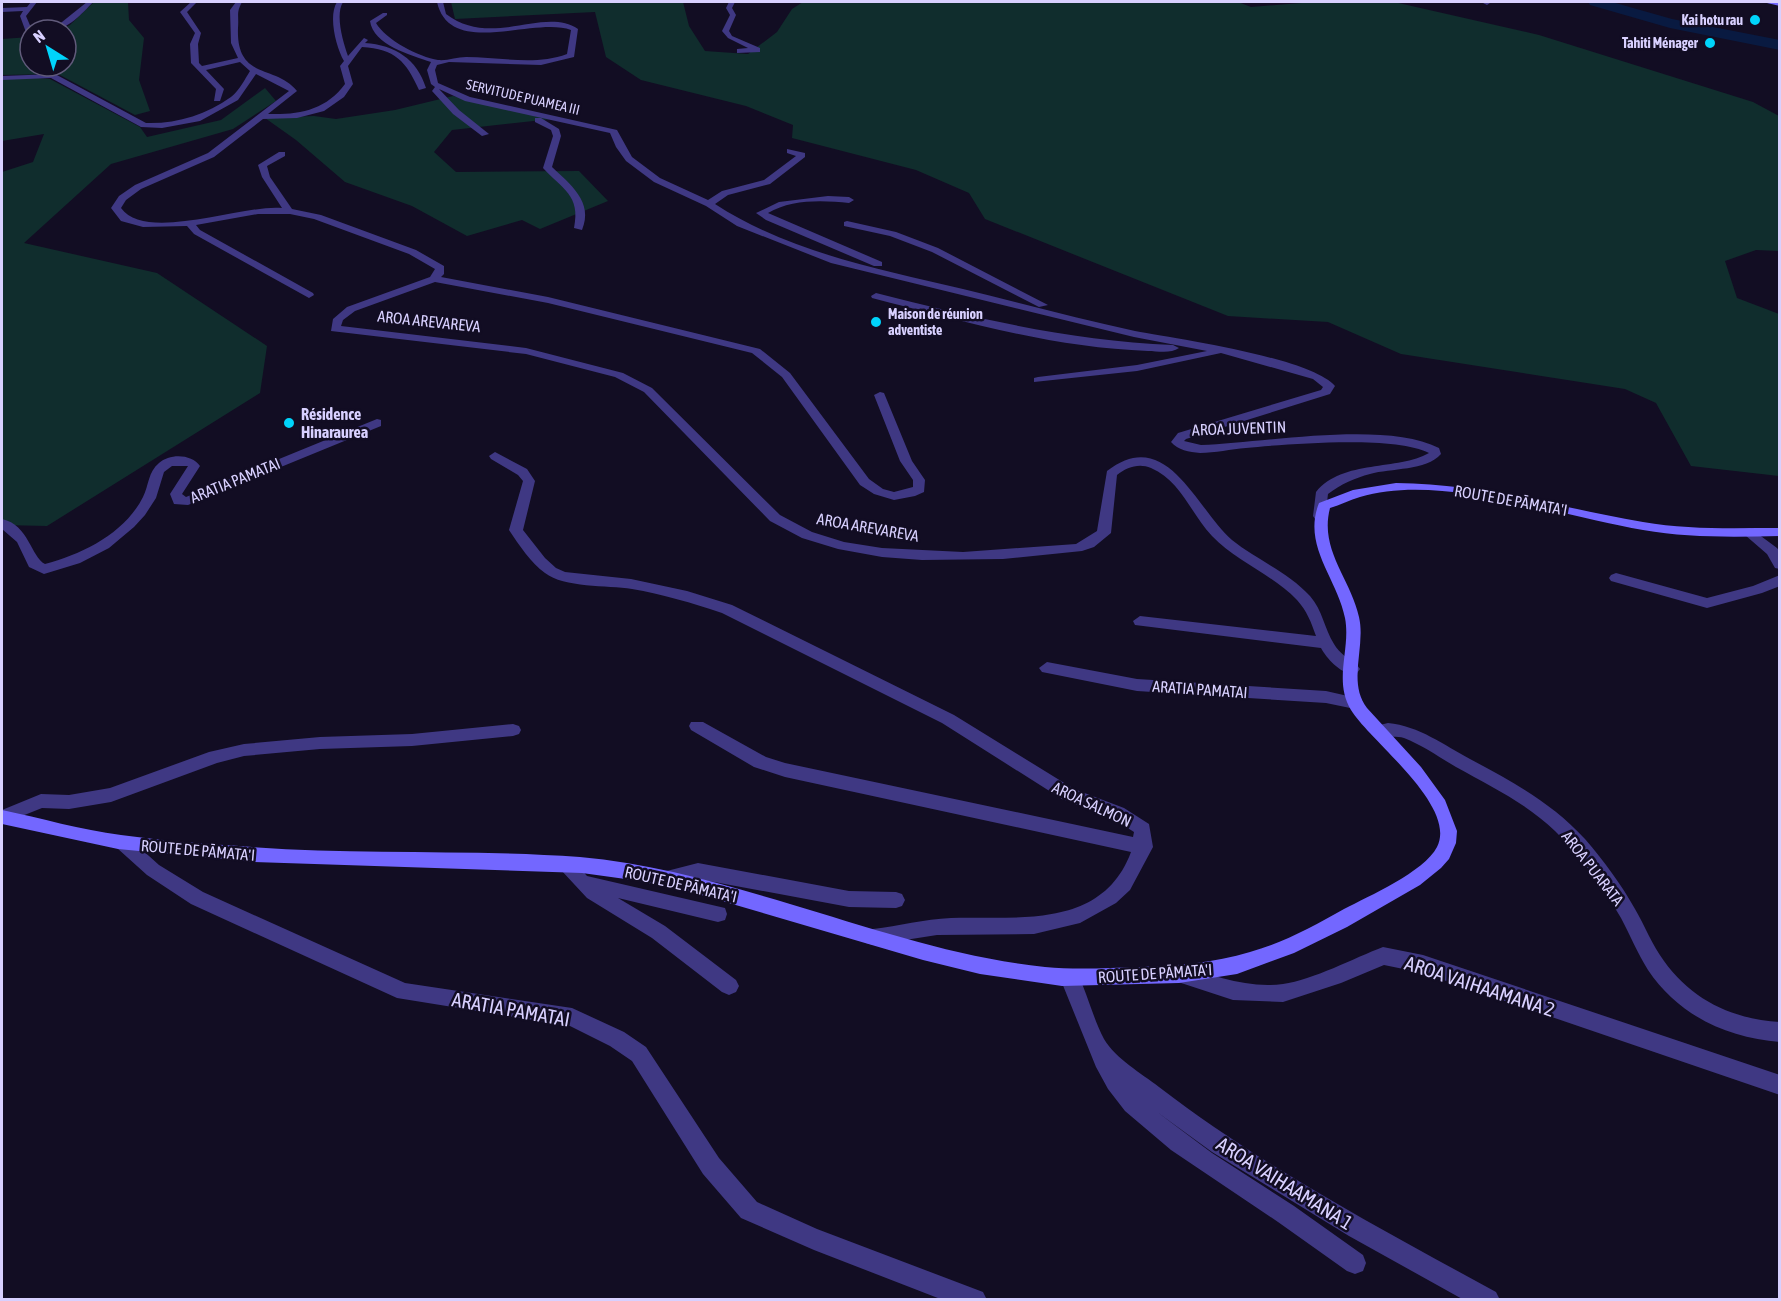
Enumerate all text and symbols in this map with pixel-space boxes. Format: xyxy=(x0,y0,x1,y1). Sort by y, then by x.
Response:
place label: Kai hotu rau xyxy=(1682,12,1743,28)
marker: Kai hotu rau xyxy=(1748,13,1762,27)
north arrow xyxy=(18,18,78,78)
text: N xyxy=(30,26,48,46)
place label: Tahiti Ménager xyxy=(1622,35,1699,51)
marker: Tahiti Ménager xyxy=(1703,36,1717,50)
street label: SERVITUDE PUAMEA III xyxy=(465,76,581,118)
place label: Maison de réunion adventiste xyxy=(888,306,983,338)
street label: AROA AREVAREVA xyxy=(377,307,481,335)
marker: Maison de réunion adventiste xyxy=(869,315,883,329)
place label: Résidence Hinaraurea xyxy=(301,405,368,441)
marker: Résidence Hinaraurea xyxy=(282,416,296,430)
street label: AROA JUVENTIN xyxy=(1192,417,1286,439)
street label: ARATIA PAMATAI xyxy=(187,454,283,506)
street label: ROUTE DE PĀMATA'I xyxy=(1453,481,1569,519)
street label: AROA AREVAREVA xyxy=(816,509,921,545)
street label: ARATIA PAMATAI xyxy=(1152,677,1248,701)
street label: AROA SALMON xyxy=(1050,778,1134,830)
street label: AROA PUARATA xyxy=(1558,827,1628,909)
street label: ROUTE DE PĀMATA'I xyxy=(140,836,256,864)
street label: ROUTE DE PĀMATA'I xyxy=(623,862,739,906)
street label: AROA VAIHAAMANA 2 xyxy=(1402,951,1558,1021)
street label: ROUTE DE PĀMATA'I xyxy=(1097,960,1213,986)
street label: ARATIA PAMATAI xyxy=(450,987,572,1031)
street label: AROA VAIHAAMANA 1 xyxy=(1213,1132,1357,1234)

